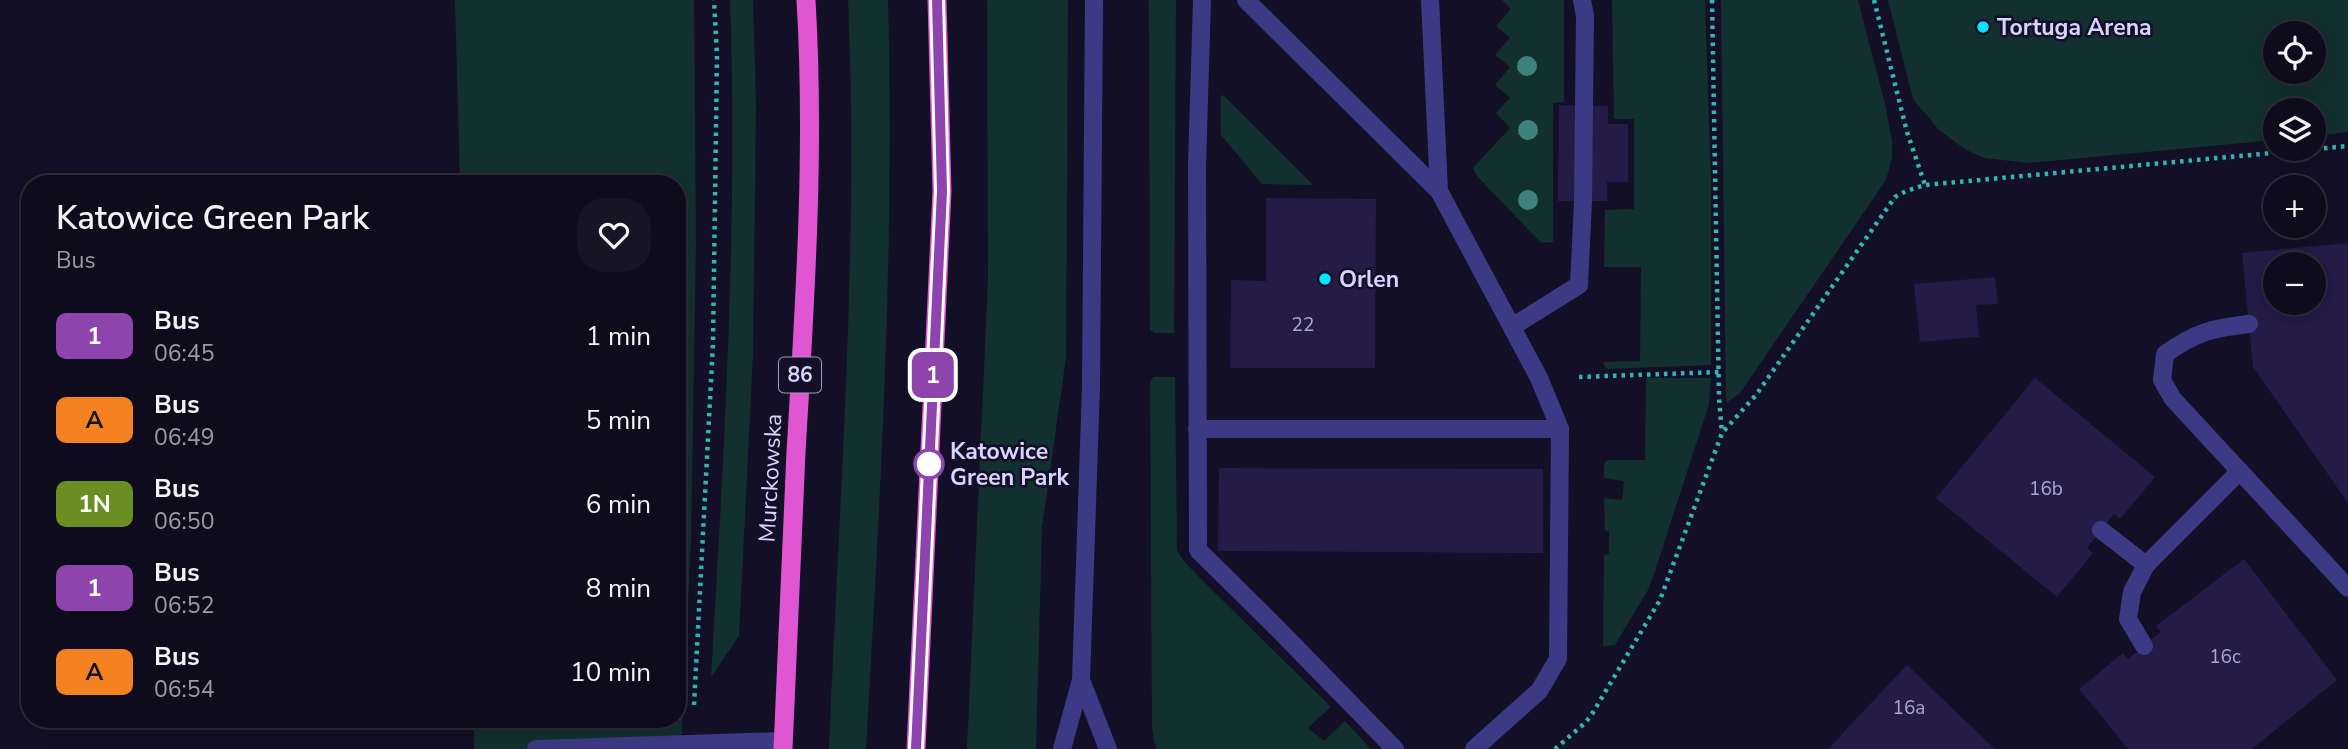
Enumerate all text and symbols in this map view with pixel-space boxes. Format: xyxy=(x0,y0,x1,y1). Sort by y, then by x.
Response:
place label: Tortuga Arena xyxy=(1997,12,2152,43)
marker: Tortuga Arena xyxy=(1975,19,1991,35)
map controls xyxy=(2263,21,2326,315)
button: locate xyxy=(2263,21,2326,84)
button: layers xyxy=(2263,98,2326,161)
button: + xyxy=(2263,175,2326,238)
text: Katowice Green Park xyxy=(56,196,369,241)
button: heart xyxy=(577,198,651,272)
text: Bus xyxy=(56,245,96,276)
button: − xyxy=(2263,252,2326,315)
place label: Orlen xyxy=(1339,264,1399,295)
marker: Orlen xyxy=(1317,271,1333,287)
text: Bus xyxy=(154,303,200,338)
house number: 22 xyxy=(1292,312,1314,338)
text: 1 min xyxy=(586,319,651,354)
text: 1 xyxy=(87,320,102,352)
text: 06:45 xyxy=(154,338,214,369)
line badge: 1 xyxy=(910,352,956,398)
road number: 86 xyxy=(779,358,821,392)
text: 1 xyxy=(926,359,940,391)
text: Bus xyxy=(154,387,200,422)
text: 5 min xyxy=(586,403,651,438)
text: A xyxy=(86,404,103,436)
street label: Murckowska xyxy=(752,413,789,543)
text: 06:49 xyxy=(154,422,214,453)
place label: Katowice Green Park xyxy=(950,436,1069,493)
marker: Katowice Green Park xyxy=(914,449,944,479)
text: Bus xyxy=(154,471,200,506)
house number: 16b xyxy=(2029,476,2063,502)
text: 6 min xyxy=(586,487,651,522)
text: 1N xyxy=(78,488,111,520)
text: 06:50 xyxy=(154,506,214,537)
text: Bus xyxy=(154,555,200,590)
text: 8 min xyxy=(586,571,651,606)
text: 1 xyxy=(87,572,102,604)
text: 06:52 xyxy=(154,590,214,621)
text: Bus xyxy=(154,639,200,674)
house number: 16c xyxy=(2209,644,2241,670)
text: 10 min xyxy=(570,655,651,690)
text: A xyxy=(86,656,103,688)
text: 06:54 xyxy=(154,674,214,705)
house number: 16a xyxy=(1893,695,1925,721)

